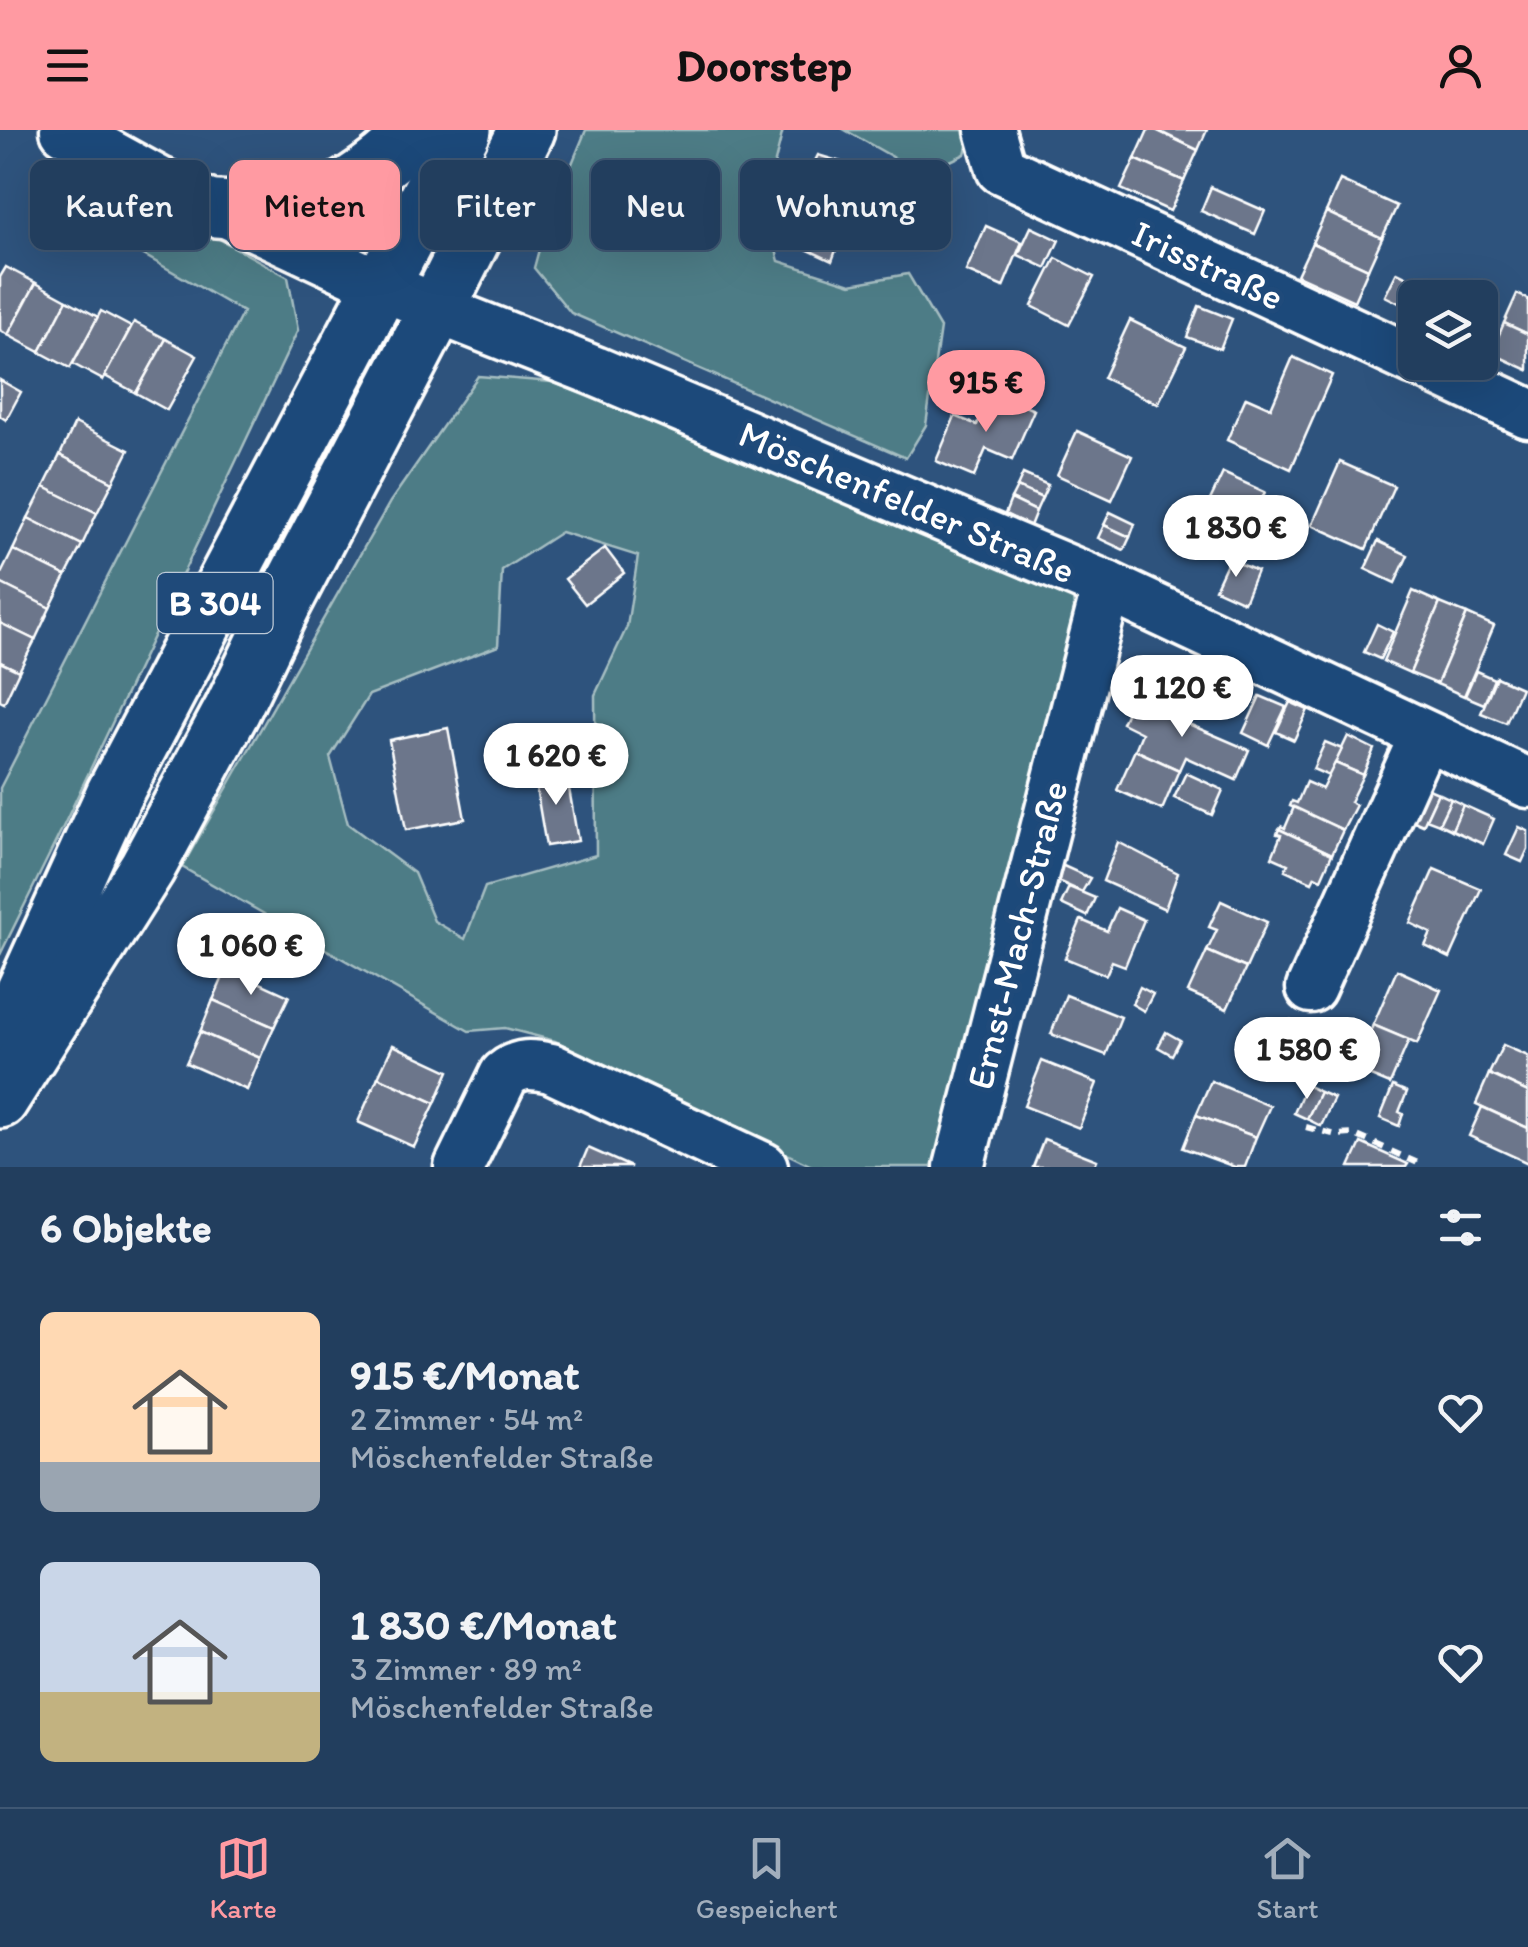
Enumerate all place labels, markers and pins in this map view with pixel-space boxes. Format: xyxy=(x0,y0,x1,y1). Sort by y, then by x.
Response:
pin: 915 € xyxy=(916,350,1056,435)
pin: 1 830 € xyxy=(1144,495,1328,580)
pin: 1 120 € xyxy=(1090,655,1274,740)
pin: 1 620 € xyxy=(464,723,648,808)
pin: 1 060 € xyxy=(159,913,343,998)
pin: 1 580 € xyxy=(1215,1017,1399,1102)

